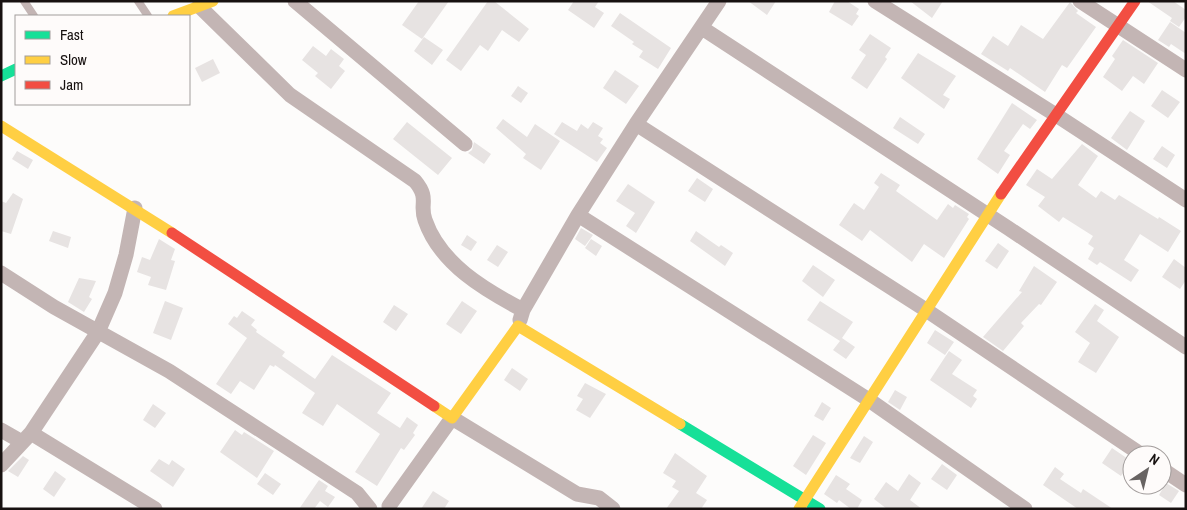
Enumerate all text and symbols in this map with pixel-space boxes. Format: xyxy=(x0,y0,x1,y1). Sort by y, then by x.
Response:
legend xyxy=(15,15,190,105)
text: Fast xyxy=(60,24,84,45)
text: Slow xyxy=(60,49,87,70)
text: Jam xyxy=(60,74,83,95)
north arrow xyxy=(1122,445,1172,495)
text: N xyxy=(1146,450,1163,469)

